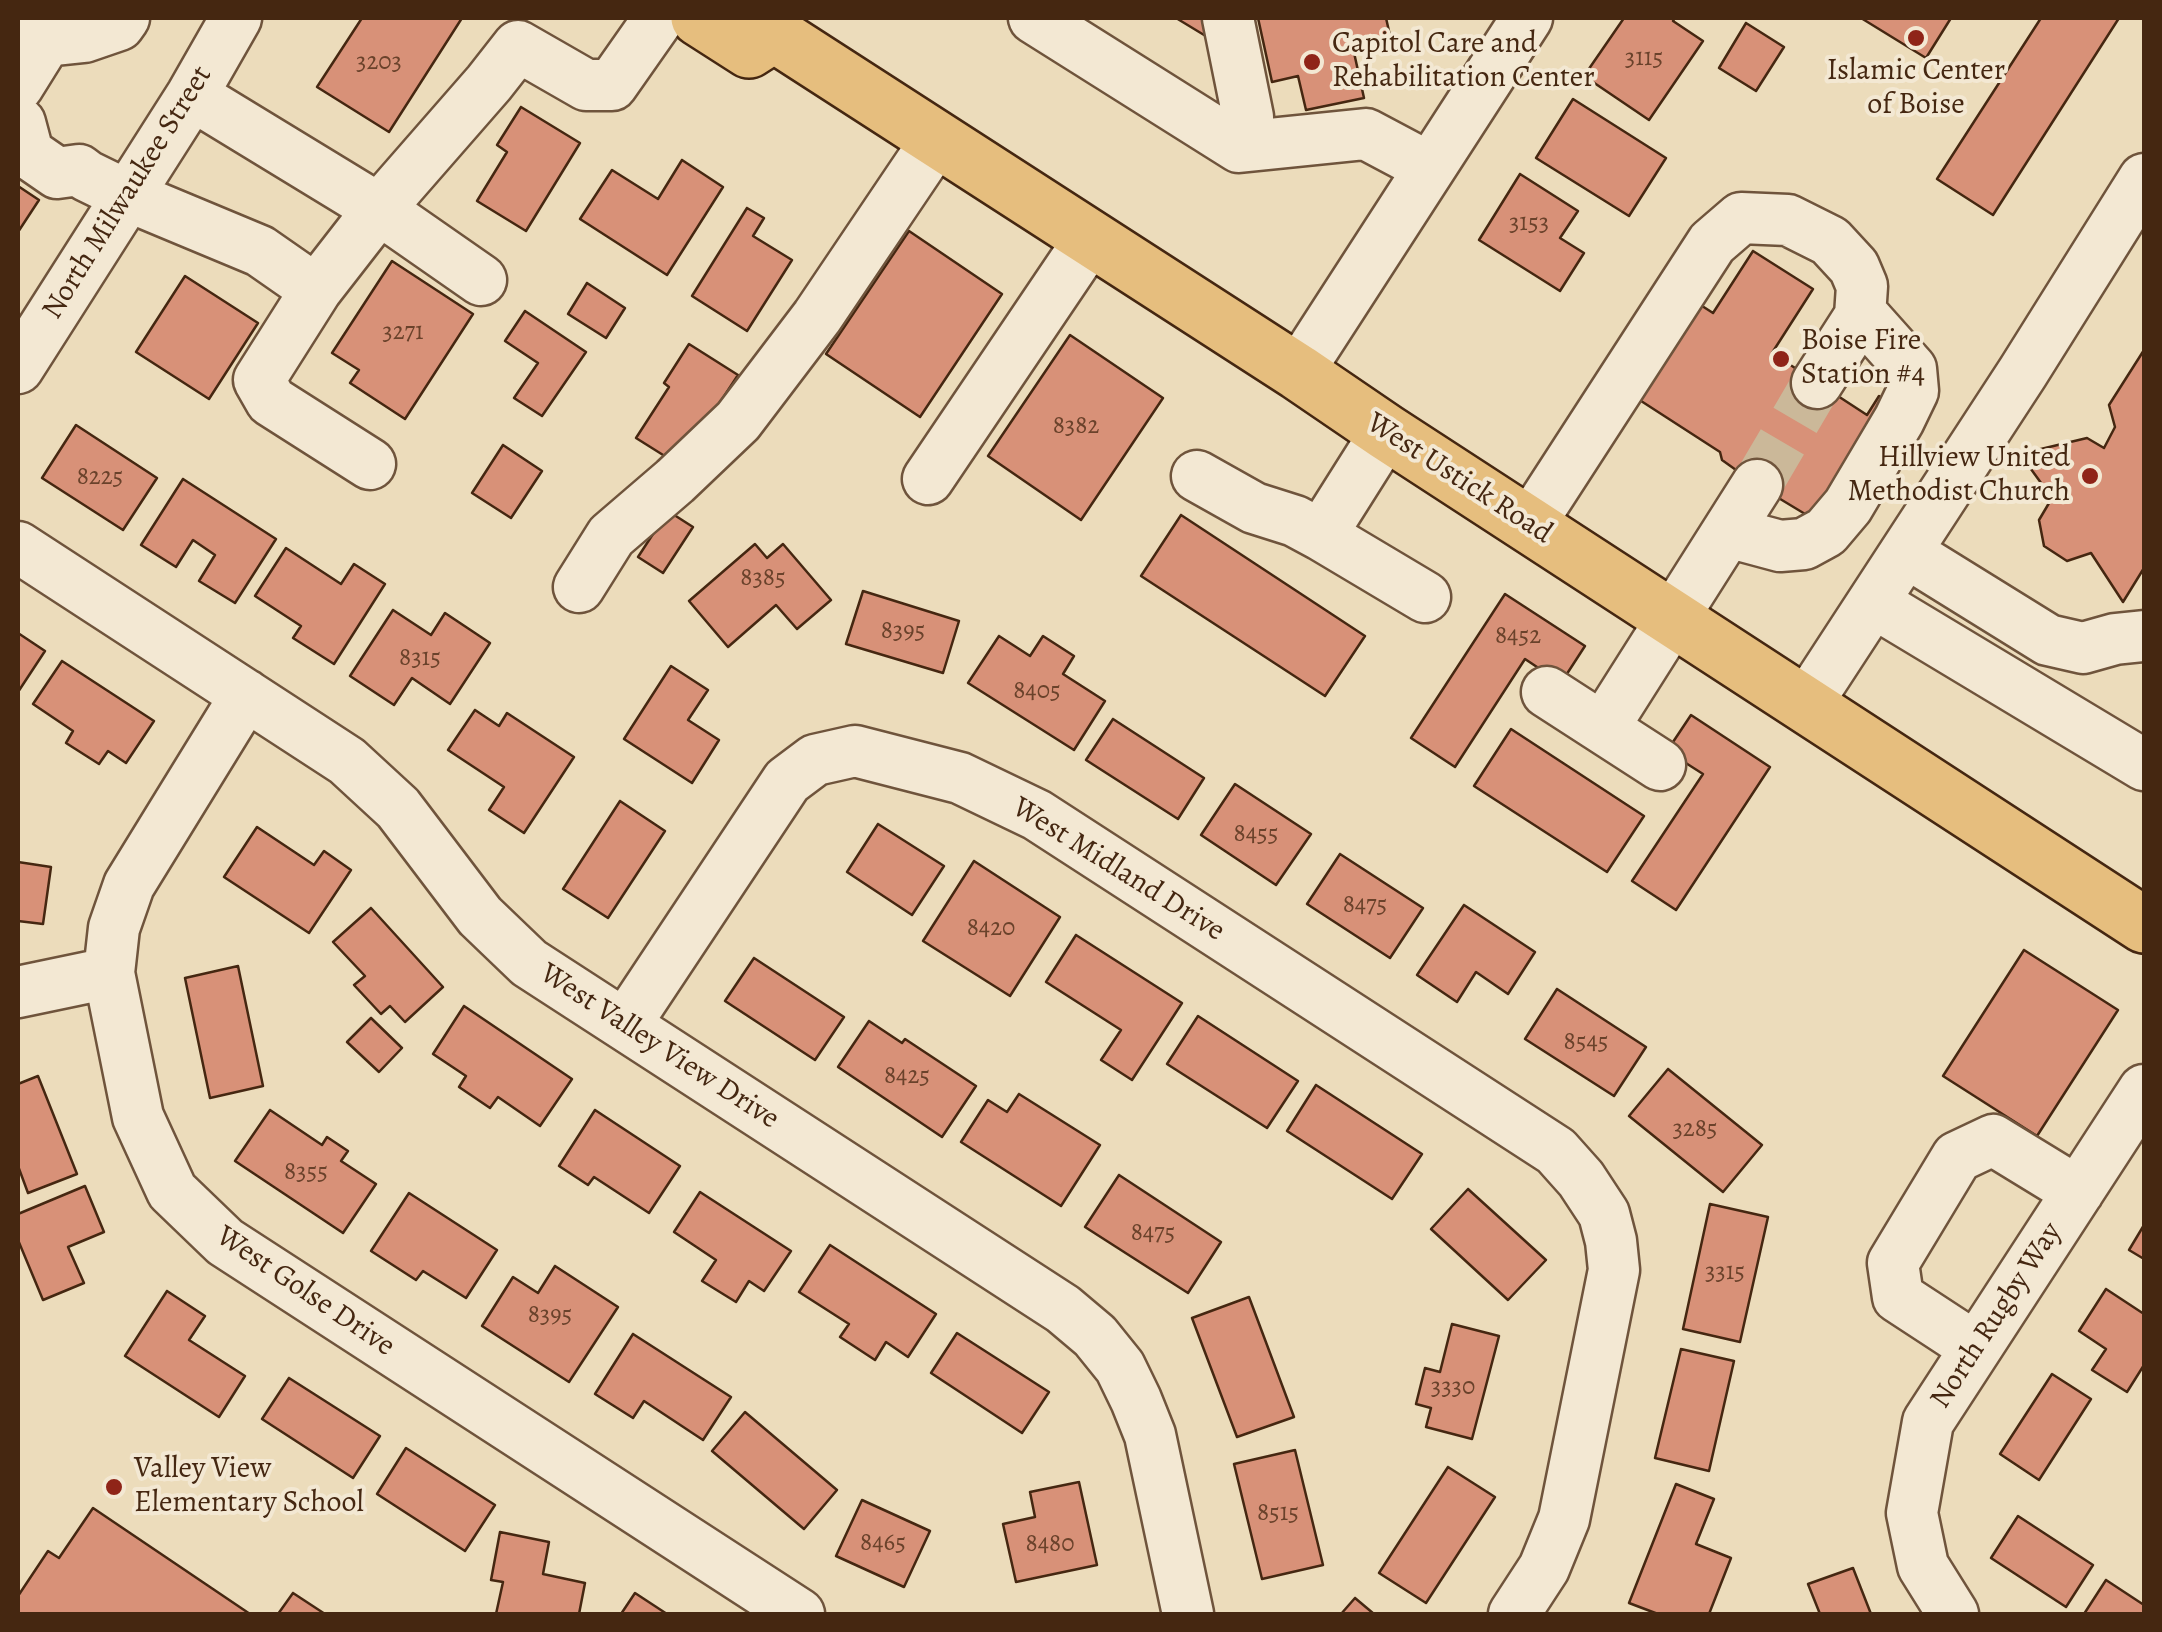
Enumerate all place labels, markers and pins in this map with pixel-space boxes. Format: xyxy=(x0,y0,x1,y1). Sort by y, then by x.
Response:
place label: Capitol Care and Rehabilitation Center xyxy=(1332,27,1595,98)
marker: Islamic Center of Boise xyxy=(1905,27,1927,49)
marker: Capitol Care and Rehabilitation Center xyxy=(1301,51,1323,73)
place label: Islamic Center of Boise xyxy=(1827,54,2005,124)
place label: Boise Fire Station #4 xyxy=(1801,324,1925,394)
marker: Boise Fire Station #4 xyxy=(1770,348,1792,370)
place label: Hillview United Methodist Church xyxy=(1847,441,2070,512)
marker: Hillview United Methodist Church xyxy=(2079,465,2101,487)
place label: Valley View Elementary School xyxy=(134,1452,364,1522)
marker: Valley View Elementary School xyxy=(103,1476,125,1498)

